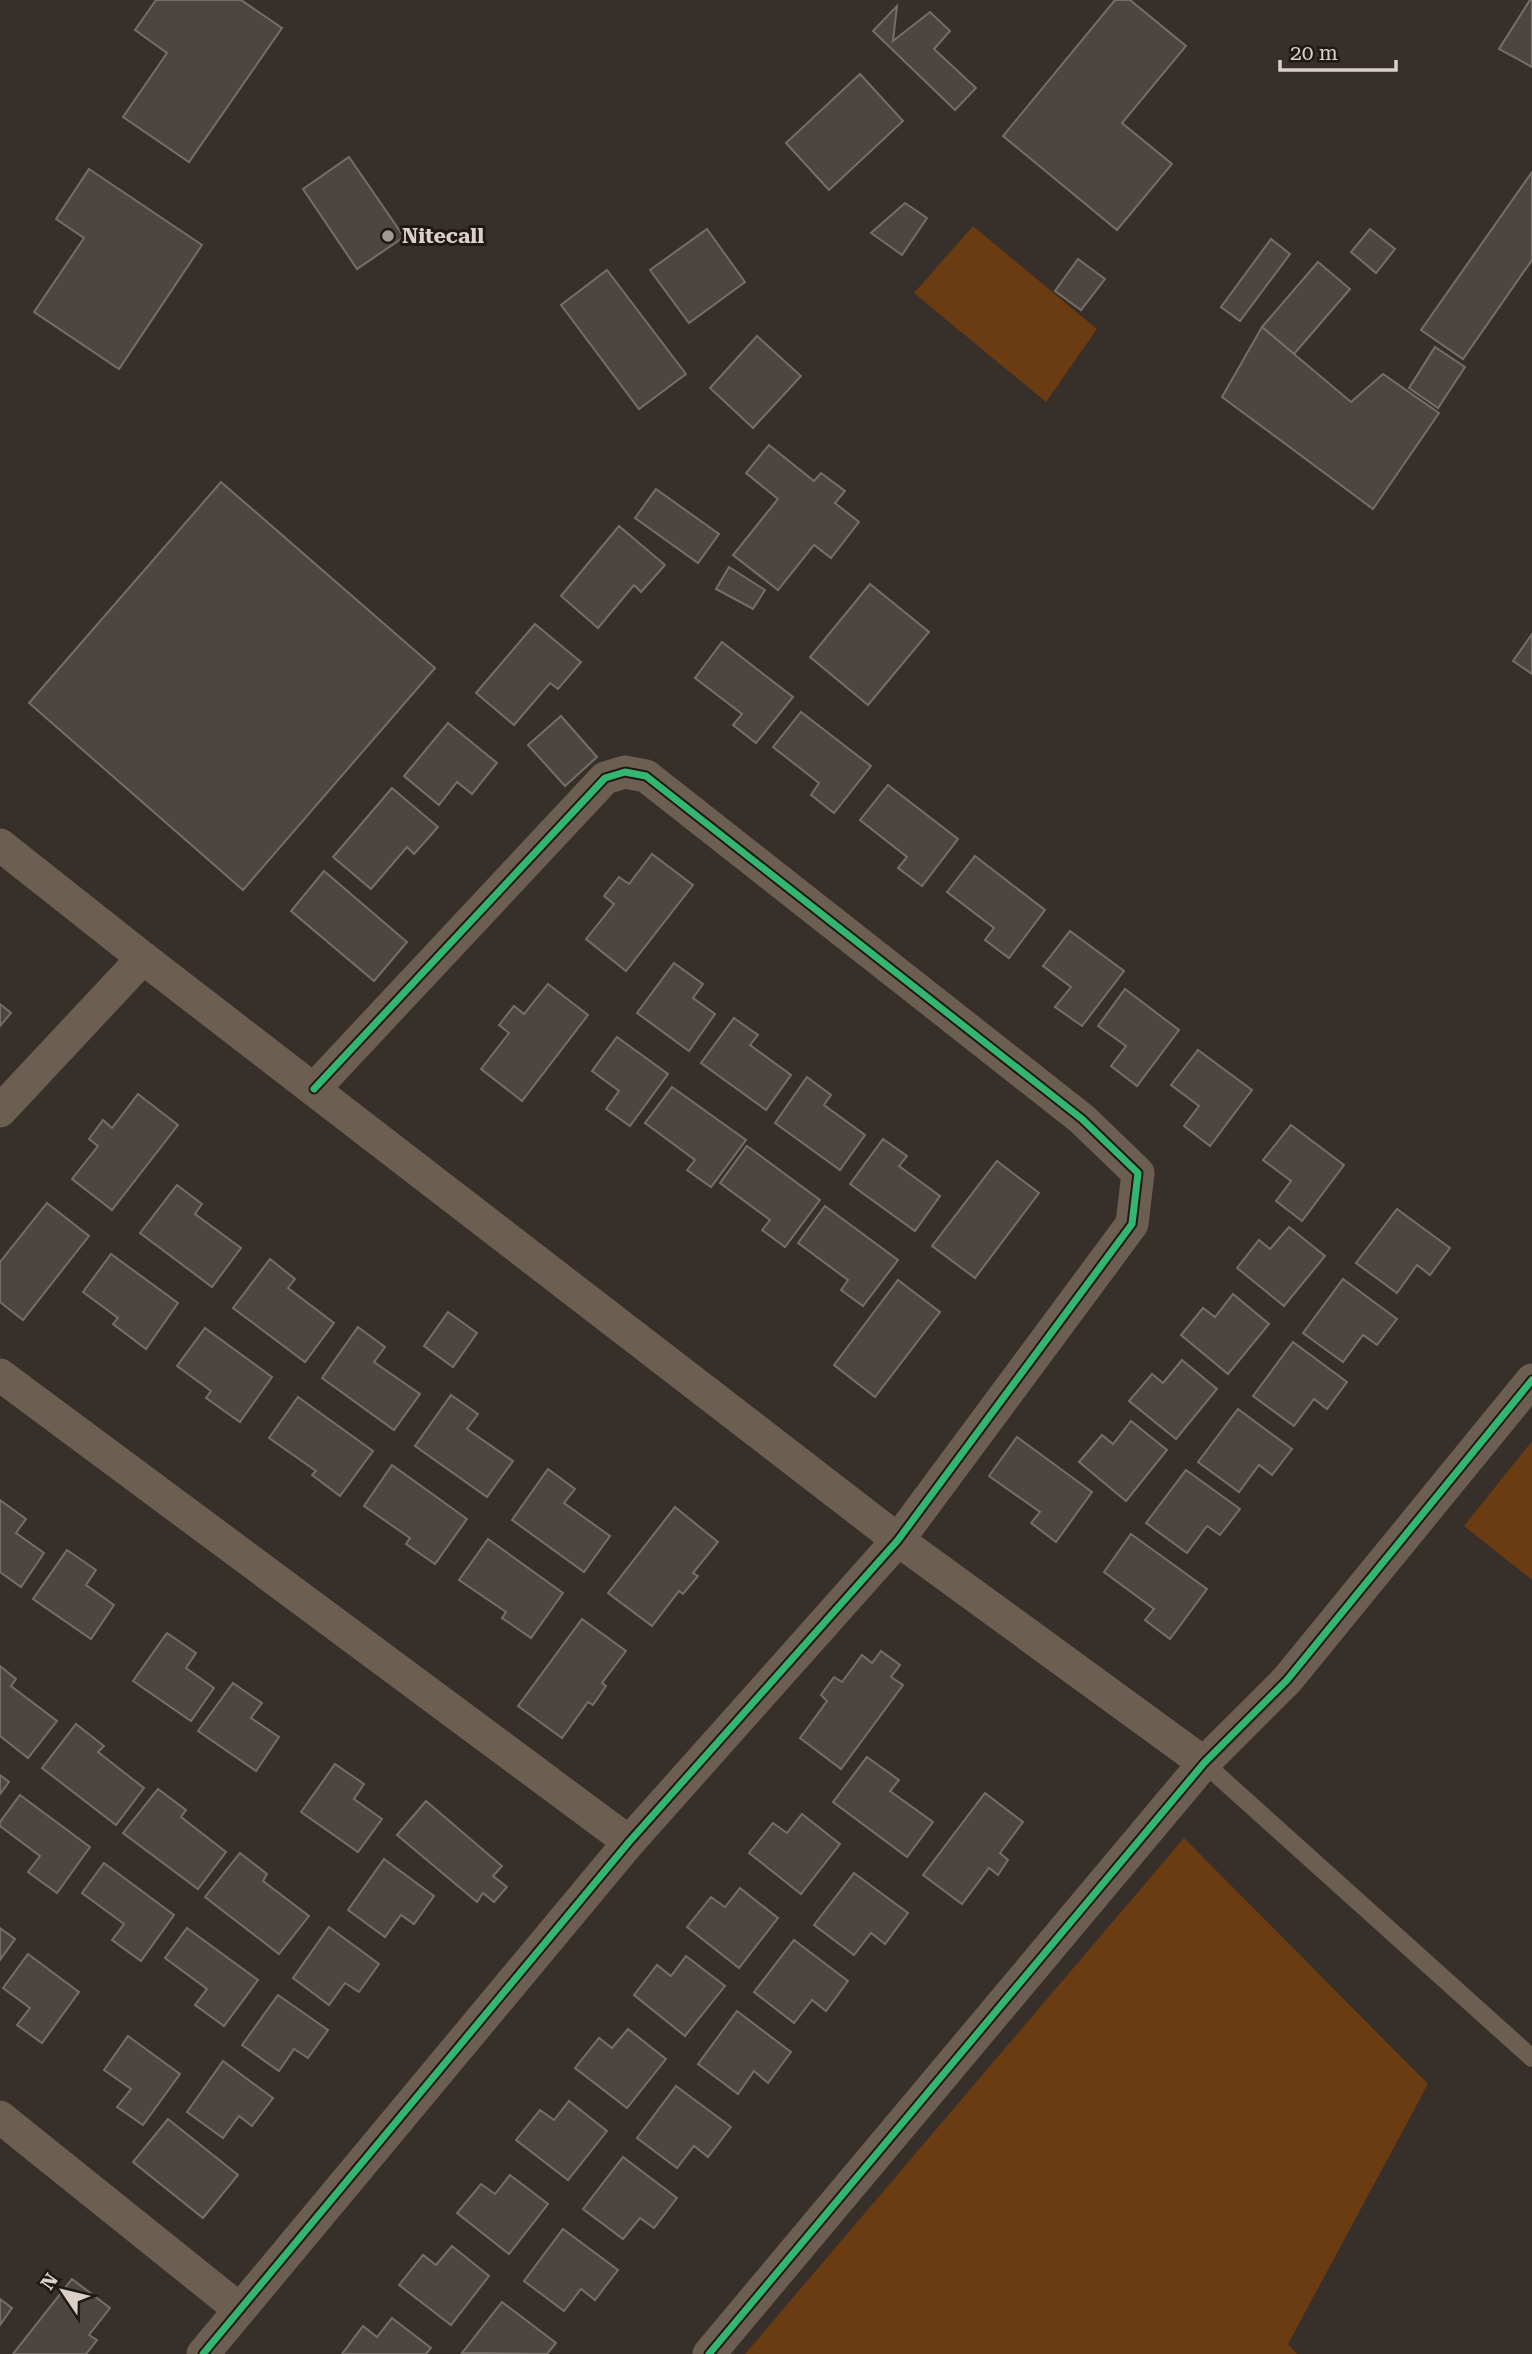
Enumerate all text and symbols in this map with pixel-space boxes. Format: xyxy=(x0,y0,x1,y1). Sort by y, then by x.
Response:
scale bar xyxy=(1280,28,1396,72)
text: 20 m xyxy=(1290,41,1338,65)
place label: Nitecall xyxy=(402,224,484,248)
marker: Nitecall xyxy=(380,228,396,244)
north arrow xyxy=(28,2256,98,2326)
text: N xyxy=(36,2269,63,2294)

